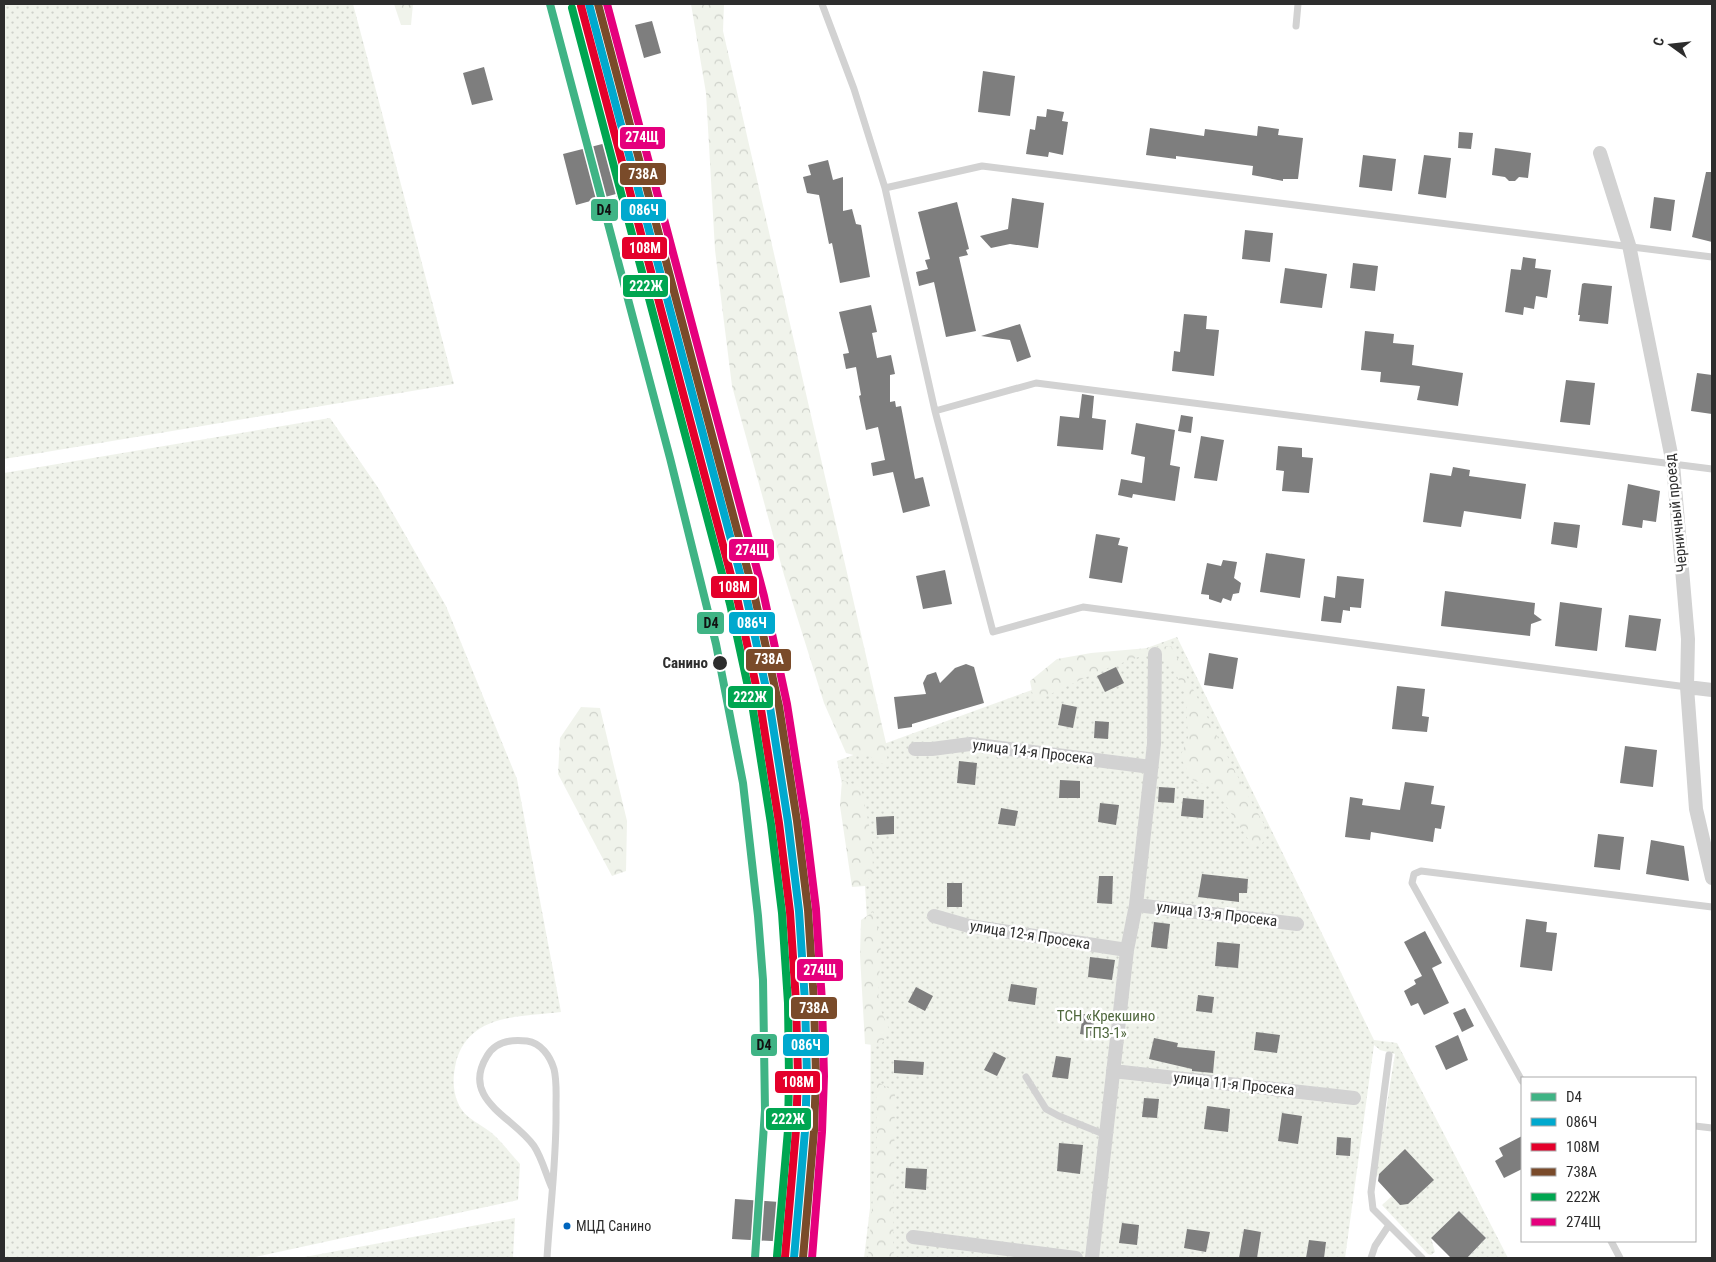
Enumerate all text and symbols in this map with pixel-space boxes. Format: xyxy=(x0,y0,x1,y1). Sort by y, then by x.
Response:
north arrow xyxy=(1646,20,1696,70)
text: С xyxy=(1650,36,1667,48)
line badge: 274Щ xyxy=(619,126,666,150)
text: 274Щ xyxy=(625,129,659,145)
line badge: 738А xyxy=(619,162,667,186)
text: 738А xyxy=(628,166,658,182)
line badge: D4 xyxy=(590,198,619,222)
line badge: 086Ч xyxy=(620,198,667,222)
text: D4 xyxy=(597,202,611,218)
text: 086Ч xyxy=(629,202,659,218)
line badge: 108М xyxy=(621,236,668,260)
text: 108М xyxy=(629,240,661,256)
line badge: 222Ж xyxy=(622,274,669,298)
text: 222Ж xyxy=(629,278,663,294)
street label: Черничный проезд xyxy=(1661,453,1691,573)
line badge: 274Щ xyxy=(728,538,775,562)
text: 274Щ xyxy=(735,542,769,558)
line badge: 108М xyxy=(710,575,758,599)
text: 108М xyxy=(718,579,750,595)
line badge: D4 xyxy=(696,611,725,635)
line badge: 086Ч xyxy=(728,611,776,635)
text: D4 xyxy=(704,615,718,631)
text: 086Ч xyxy=(737,615,767,631)
line badge: 738А xyxy=(745,648,792,672)
text: 738А xyxy=(754,651,784,667)
place label: Санино xyxy=(662,654,708,672)
marker: Санино xyxy=(711,654,729,672)
line badge: 222Ж xyxy=(727,685,774,709)
text: 222Ж xyxy=(733,689,767,705)
street label: улица 14-я Просека xyxy=(972,736,1094,768)
street label: улица 13-я Просека xyxy=(1156,898,1278,930)
street label: улица 12-я Просека xyxy=(969,917,1091,953)
line badge: 274Щ xyxy=(796,958,844,982)
text: 274Щ xyxy=(803,962,837,978)
line badge: 738А xyxy=(790,996,838,1020)
text: 738А xyxy=(799,1000,829,1016)
park label: ТСН «Крекшино ГПЗ-1» xyxy=(1057,1007,1155,1042)
line badge: D4 xyxy=(750,1033,778,1057)
line badge: 086Ч xyxy=(782,1033,830,1057)
text: D4 xyxy=(757,1037,771,1053)
text: 086Ч xyxy=(791,1037,821,1053)
street label: улица 11-я Просека xyxy=(1173,1069,1295,1099)
line badge: 108М xyxy=(774,1070,821,1094)
text: 108М xyxy=(782,1074,814,1090)
legend xyxy=(1521,1077,1696,1242)
text: D4 xyxy=(1566,1088,1582,1106)
line badge: 222Ж xyxy=(765,1107,812,1131)
text: 222Ж xyxy=(771,1111,805,1127)
text: 086Ч xyxy=(1566,1113,1597,1131)
text: 108М xyxy=(1566,1138,1600,1156)
text: 738А xyxy=(1566,1163,1597,1181)
text: 222Ж xyxy=(1566,1188,1600,1206)
text: 274Щ xyxy=(1566,1213,1601,1231)
place label: МЦД Санино xyxy=(576,1218,651,1234)
marker: МЦД Санино xyxy=(562,1221,572,1231)

